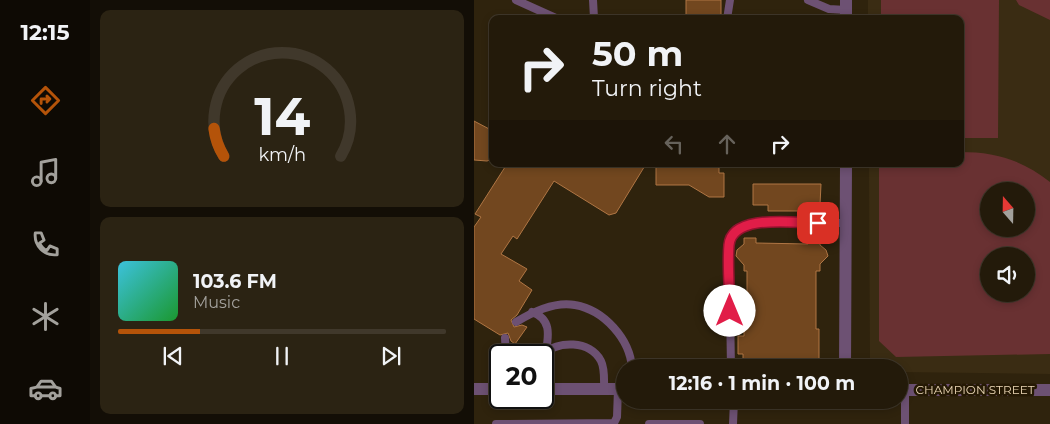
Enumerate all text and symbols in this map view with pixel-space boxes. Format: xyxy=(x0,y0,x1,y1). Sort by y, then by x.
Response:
text: 12:15 xyxy=(20,19,70,46)
text: 50 m xyxy=(592,32,683,75)
icon: right xyxy=(509,35,574,100)
text: Turn right xyxy=(592,75,702,102)
icon: directions xyxy=(28,83,63,118)
text: 14 xyxy=(254,85,310,148)
icon: left xyxy=(660,130,688,158)
icon: ahead xyxy=(713,130,741,158)
icon: right xyxy=(766,130,794,158)
text: km/h xyxy=(258,144,306,165)
icon: music xyxy=(28,155,63,190)
north arrow xyxy=(980,182,1035,238)
map controls xyxy=(980,182,1035,302)
pin xyxy=(797,202,839,244)
icon: arrive xyxy=(804,209,832,237)
icon: phone xyxy=(28,227,63,262)
button: sound xyxy=(980,247,1035,302)
text: 103.6 FM xyxy=(193,270,277,293)
position arrow xyxy=(703,284,755,336)
text: Music xyxy=(193,293,240,312)
icon: climate xyxy=(28,299,63,334)
icon: previous xyxy=(159,342,187,370)
icon: pause xyxy=(268,342,296,370)
icon: next xyxy=(377,342,405,370)
speed limit sign: 20 xyxy=(489,344,554,409)
icon: car xyxy=(28,371,63,406)
text: 12:16 · 1 min · 100 m xyxy=(669,372,855,395)
street label: CHAMPION STREET xyxy=(915,382,1035,397)

